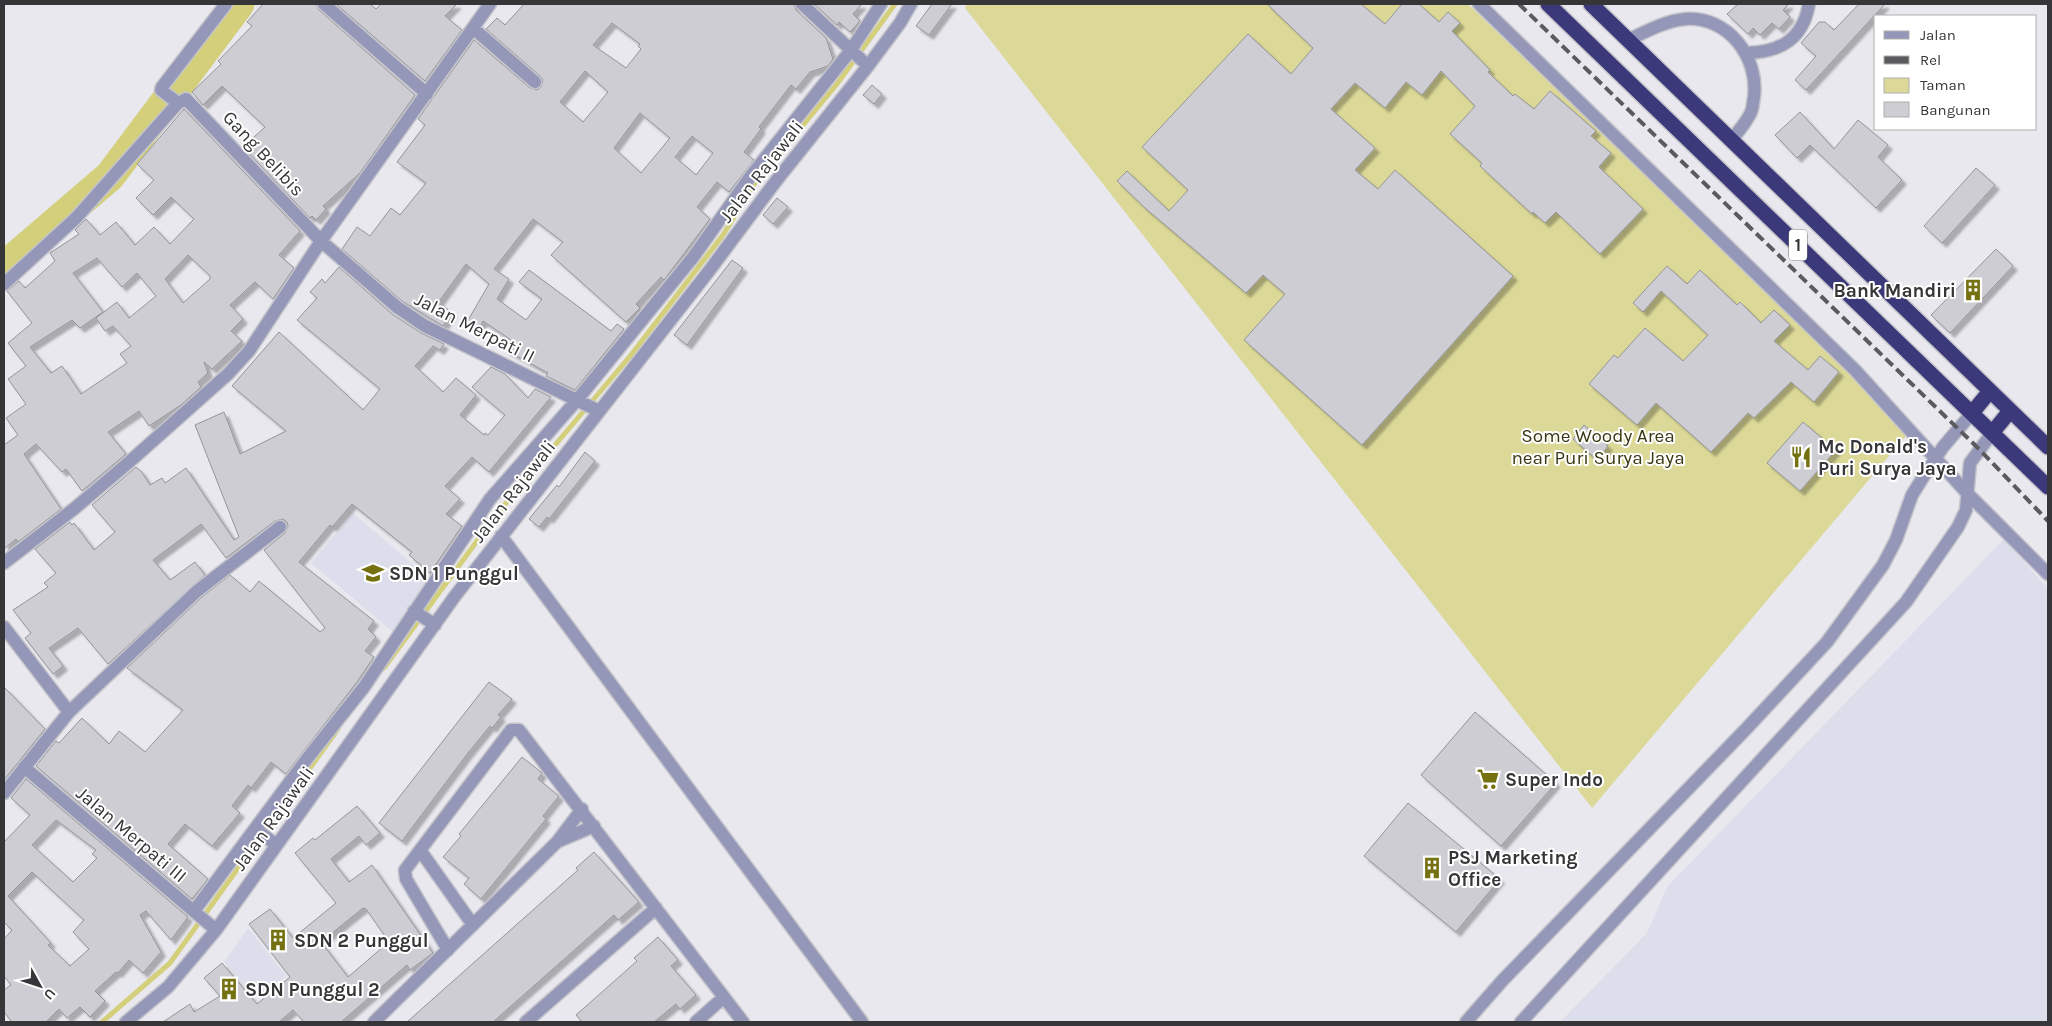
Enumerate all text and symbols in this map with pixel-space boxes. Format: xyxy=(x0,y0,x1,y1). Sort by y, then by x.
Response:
legend xyxy=(1874,15,2037,130)
text: Jalan xyxy=(1920,26,1956,44)
text: Rel xyxy=(1920,51,1941,69)
text: Taman xyxy=(1920,76,1966,94)
text: Bangunan xyxy=(1920,101,1991,119)
street label: Gang Belibis xyxy=(218,106,308,201)
street label: Jalan Rajawali xyxy=(715,116,809,227)
road number: 1 xyxy=(1789,230,1807,260)
building icon: Bank Mandiri xyxy=(1960,277,1986,303)
place label: Bank Mandiri xyxy=(1834,280,1956,302)
street label: Jalan Merpati II xyxy=(411,288,538,368)
park label: Some Woody Area near Puri Surya Jaya xyxy=(1511,425,1685,469)
street label: Jalan Rajawali xyxy=(467,436,561,547)
place label: Mc Donald's Puri Surya Jaya xyxy=(1818,436,1957,480)
restaurant icon: Mc Donald's Puri Surya Jaya xyxy=(1788,444,1814,470)
school or university icon: SDN 1 Punggul xyxy=(360,560,386,586)
place label: SDN 1 Punggul xyxy=(389,563,519,585)
street label: Jalan Rajawali xyxy=(229,762,319,875)
supermarket icon: Super Indo xyxy=(1475,766,1501,792)
place label: Super Indo xyxy=(1505,769,1603,791)
street label: Jalan Merpati III xyxy=(72,782,191,887)
place label: PSJ Marketing Office xyxy=(1448,847,1578,891)
building icon: PSJ Marketing Office xyxy=(1419,855,1445,881)
building icon: SDN 2 Punggul xyxy=(265,927,291,953)
place label: SDN 2 Punggul xyxy=(294,930,428,952)
north arrow xyxy=(15,961,65,1011)
building icon: SDN Punggul 2 xyxy=(216,976,242,1002)
place label: SDN Punggul 2 xyxy=(245,979,379,1001)
text: U xyxy=(40,985,59,1003)

